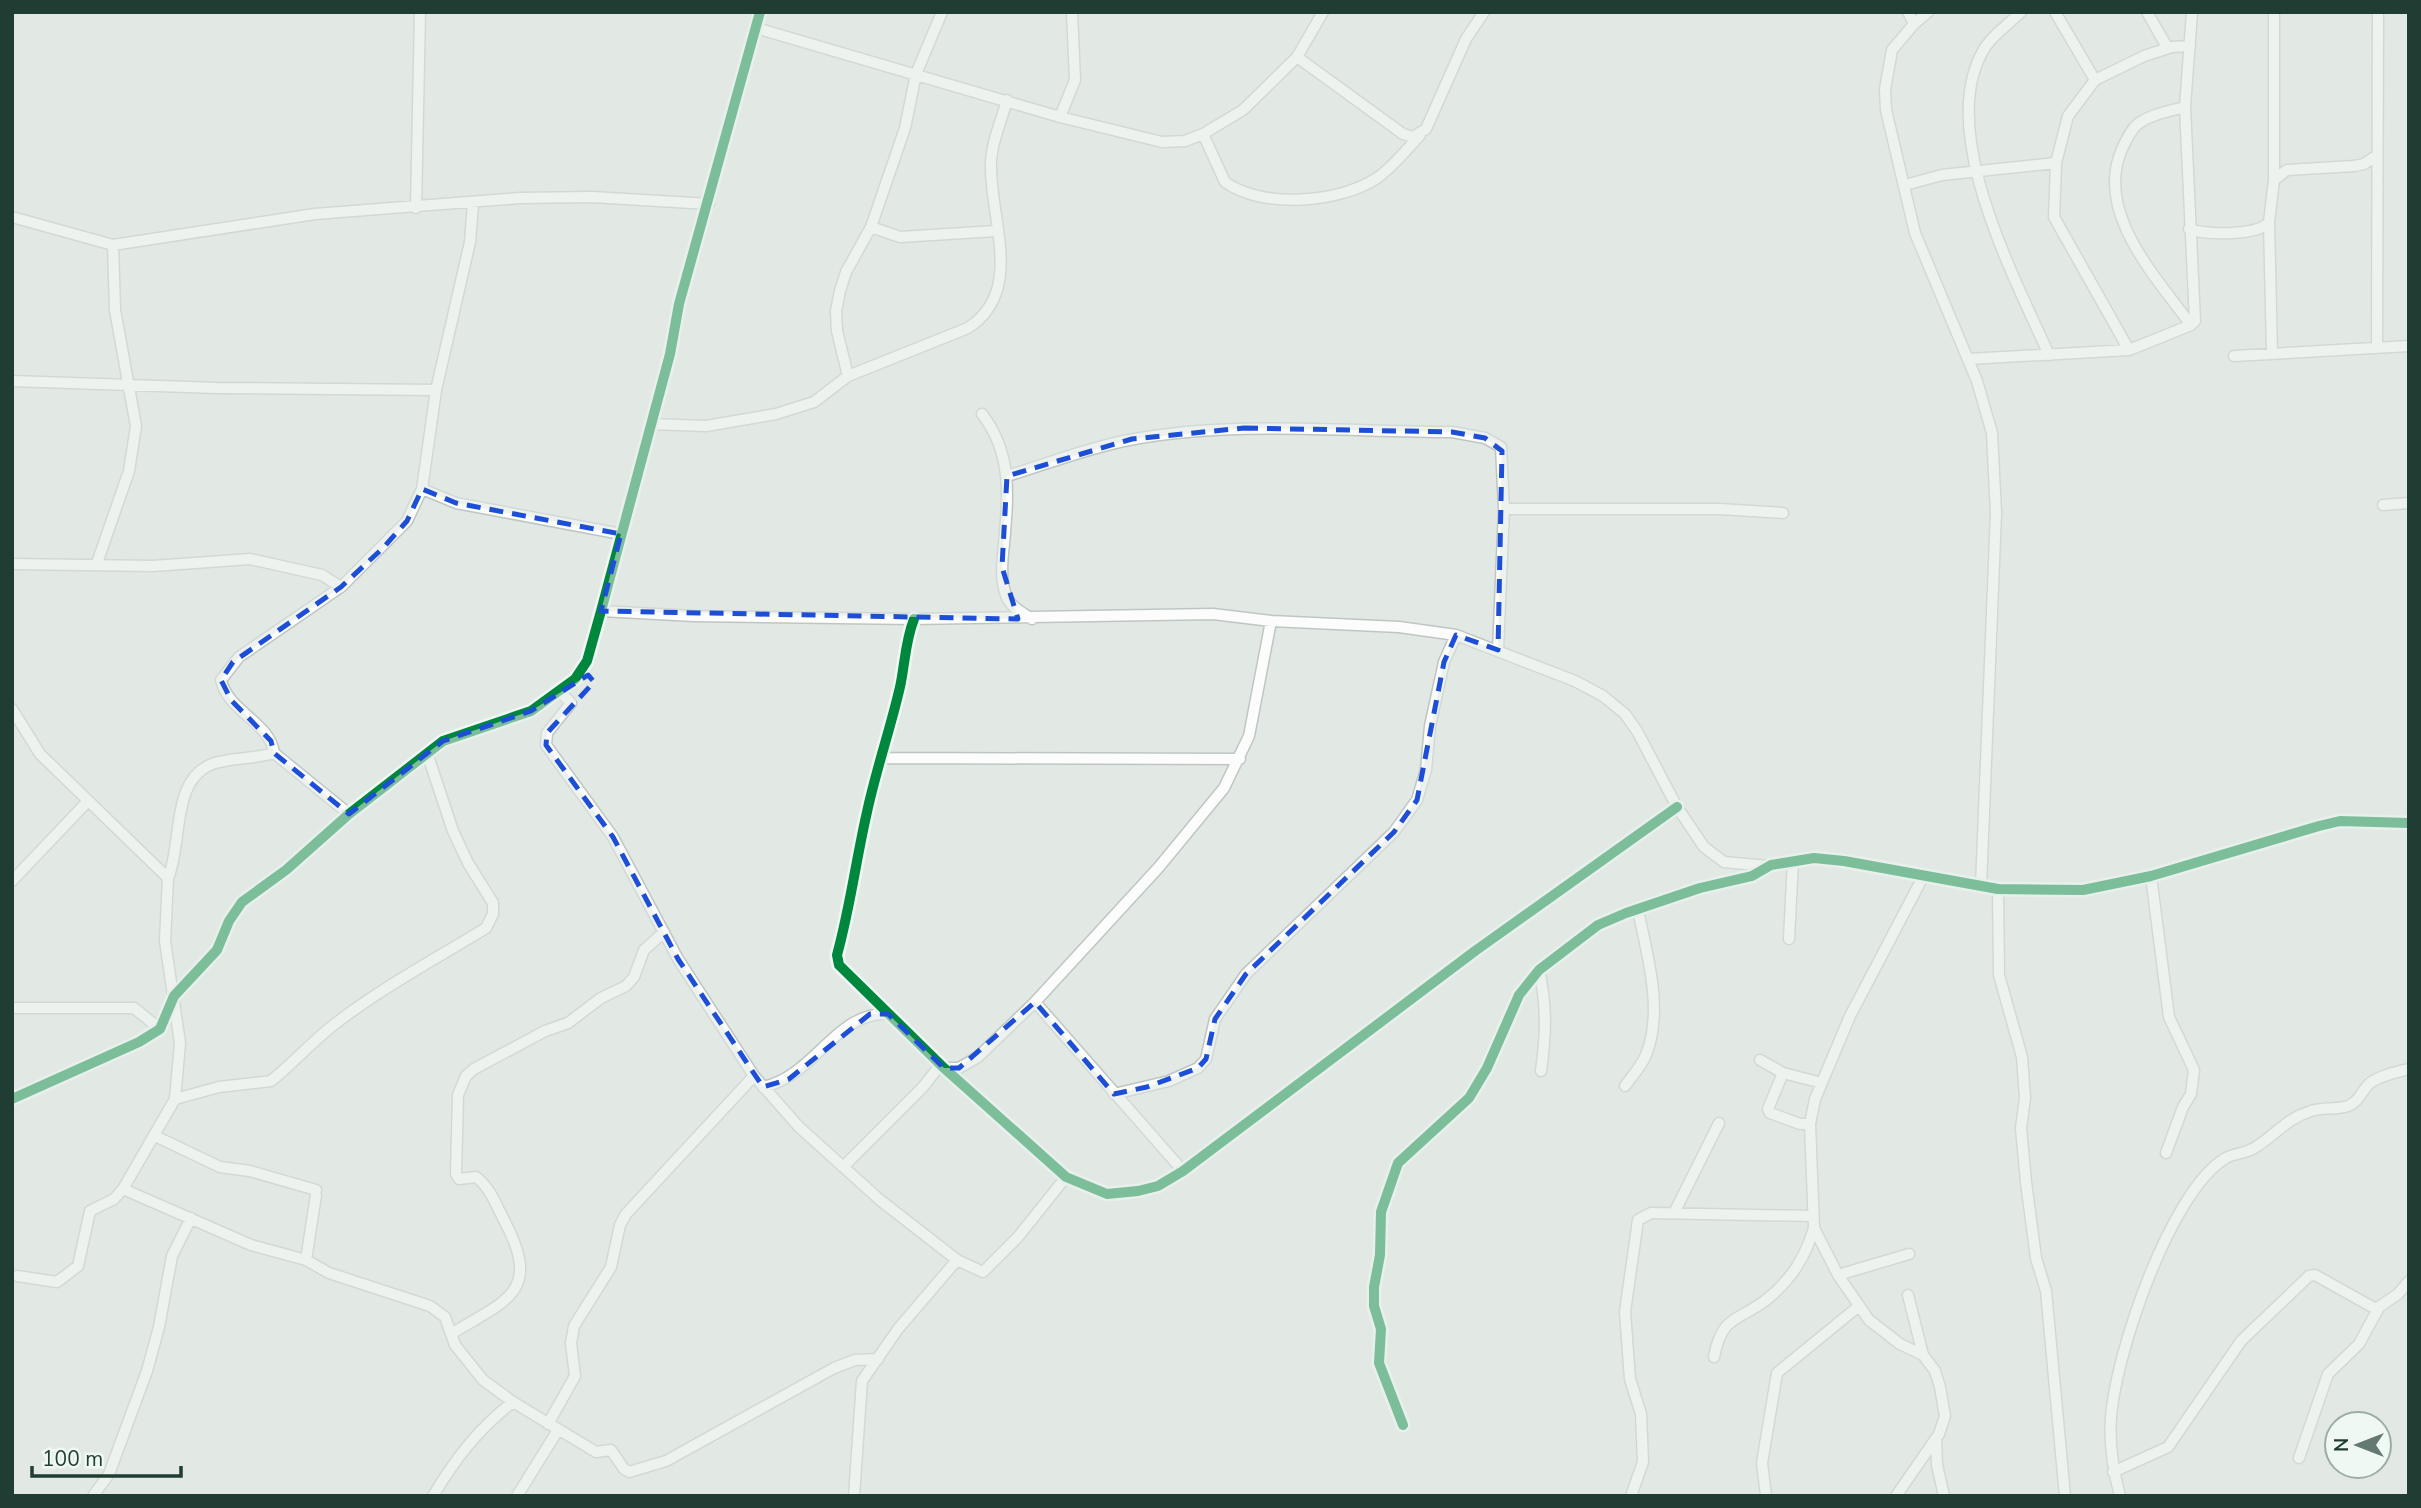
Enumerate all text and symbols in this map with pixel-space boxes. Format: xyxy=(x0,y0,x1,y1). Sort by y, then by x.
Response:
north arrow xyxy=(2323,1410,2393,1480)
scale bar xyxy=(32,1434,180,1478)
text: N xyxy=(2329,1438,2355,1452)
text: 100 m xyxy=(42,1445,103,1473)

